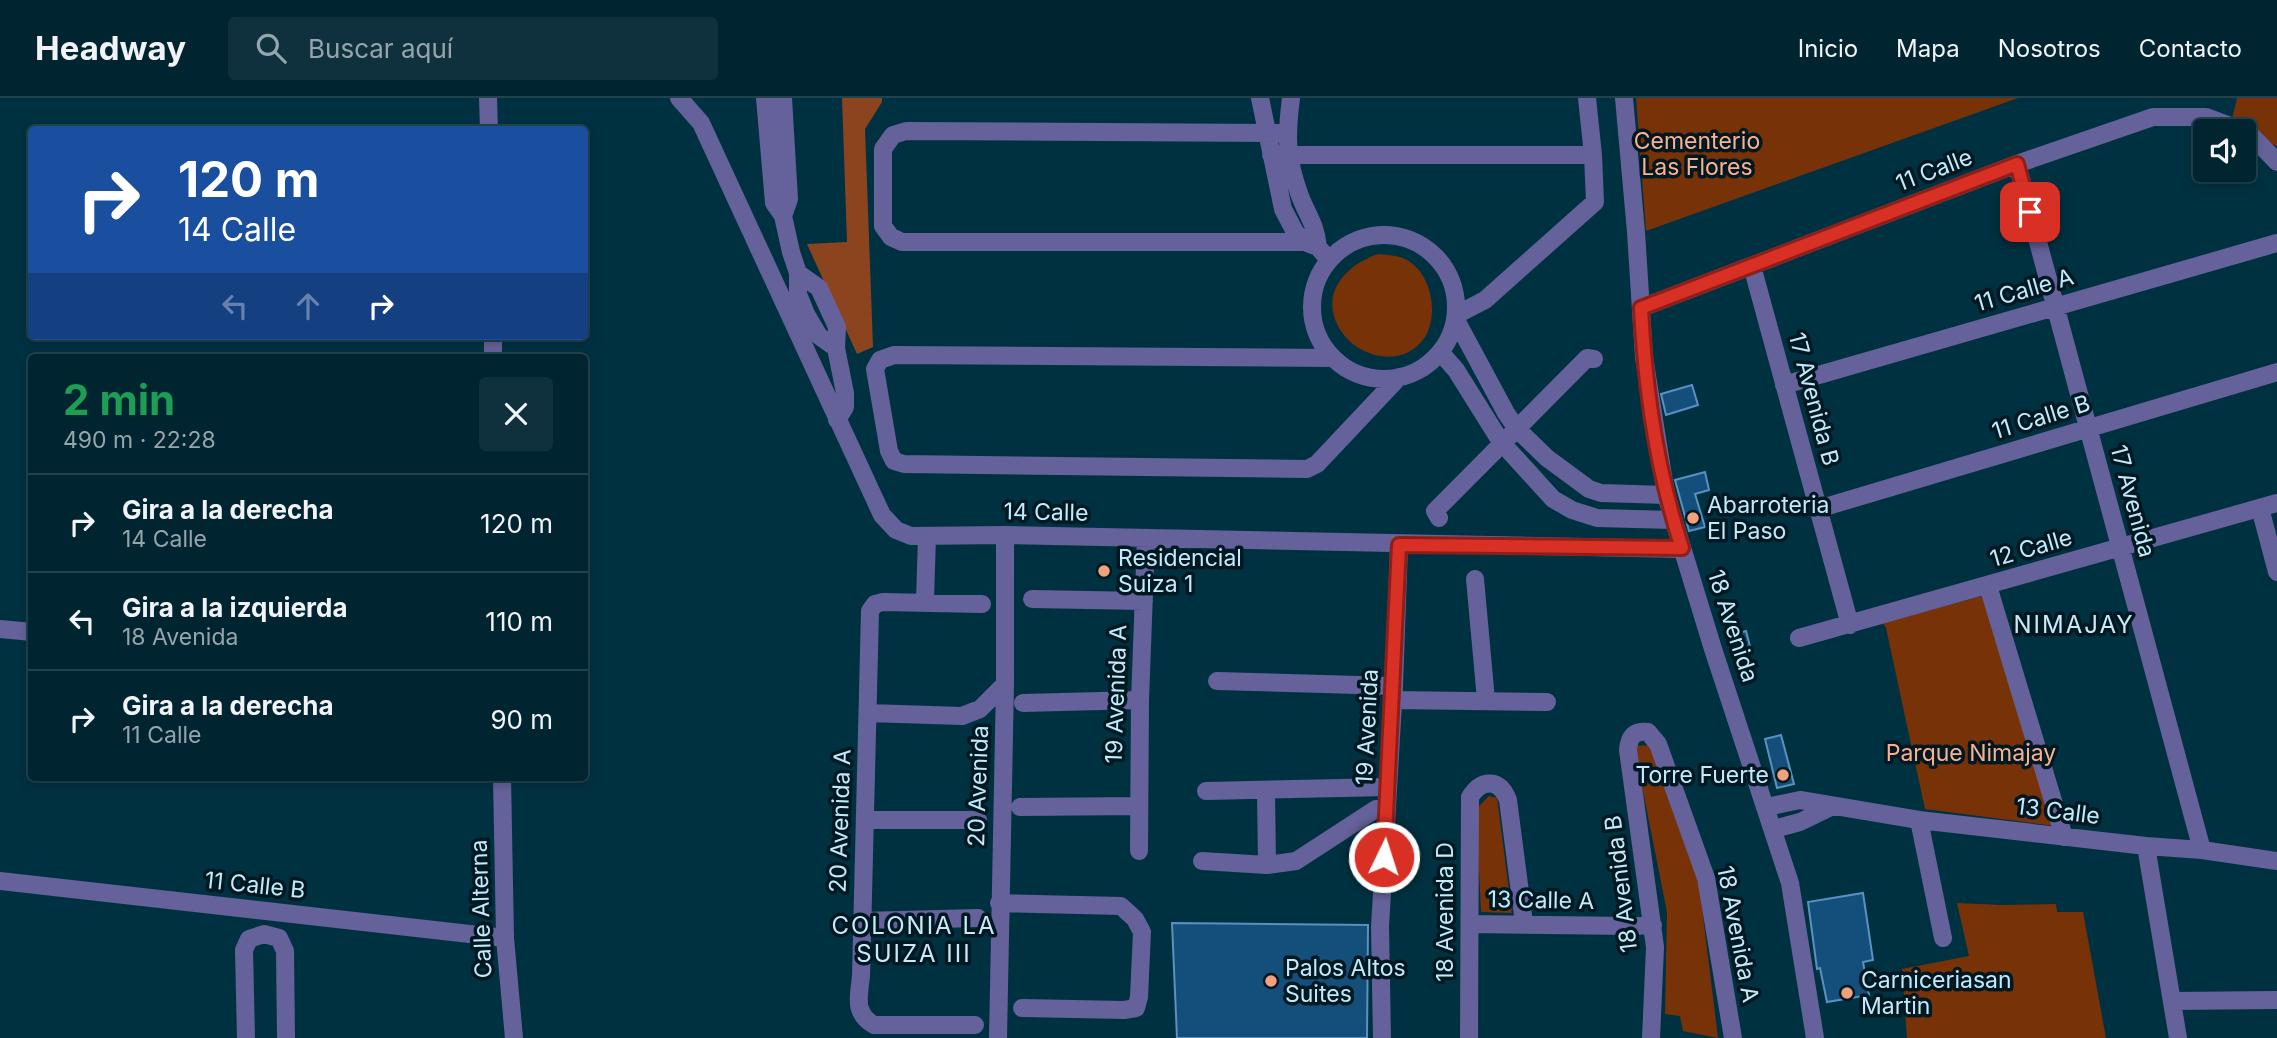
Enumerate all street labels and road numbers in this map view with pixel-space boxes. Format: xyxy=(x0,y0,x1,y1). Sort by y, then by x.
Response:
street label: 11 Calle xyxy=(1892,143,1976,197)
street label: 11 Calle A xyxy=(1971,262,2077,317)
street label: 17 Avenida B xyxy=(1783,329,1845,469)
street label: 11 Calle B xyxy=(1989,389,2093,445)
street label: 17 Avenida xyxy=(2105,442,2161,560)
street label: 14 Calle xyxy=(1003,497,1089,527)
street label: 12 Calle xyxy=(1987,523,2075,573)
street label: 18 Avenida xyxy=(1702,566,1764,686)
street label: 19 Avenida A xyxy=(1100,624,1132,764)
street label: 19 Avenida xyxy=(1350,668,1384,786)
street label: 20 Avenida xyxy=(962,725,994,847)
street label: 20 Avenida A xyxy=(824,749,857,893)
street label: 13 Calle xyxy=(2014,792,2102,830)
street label: 18 Avenida B xyxy=(1599,814,1643,954)
street label: Calle Alterna xyxy=(465,839,497,979)
street label: 18 Avenida D xyxy=(1431,842,1459,982)
street label: 18 Avenida A xyxy=(1711,863,1765,1005)
street label: 11 Calle B xyxy=(203,866,307,904)
street label: 13 Calle A xyxy=(1487,885,1595,915)

